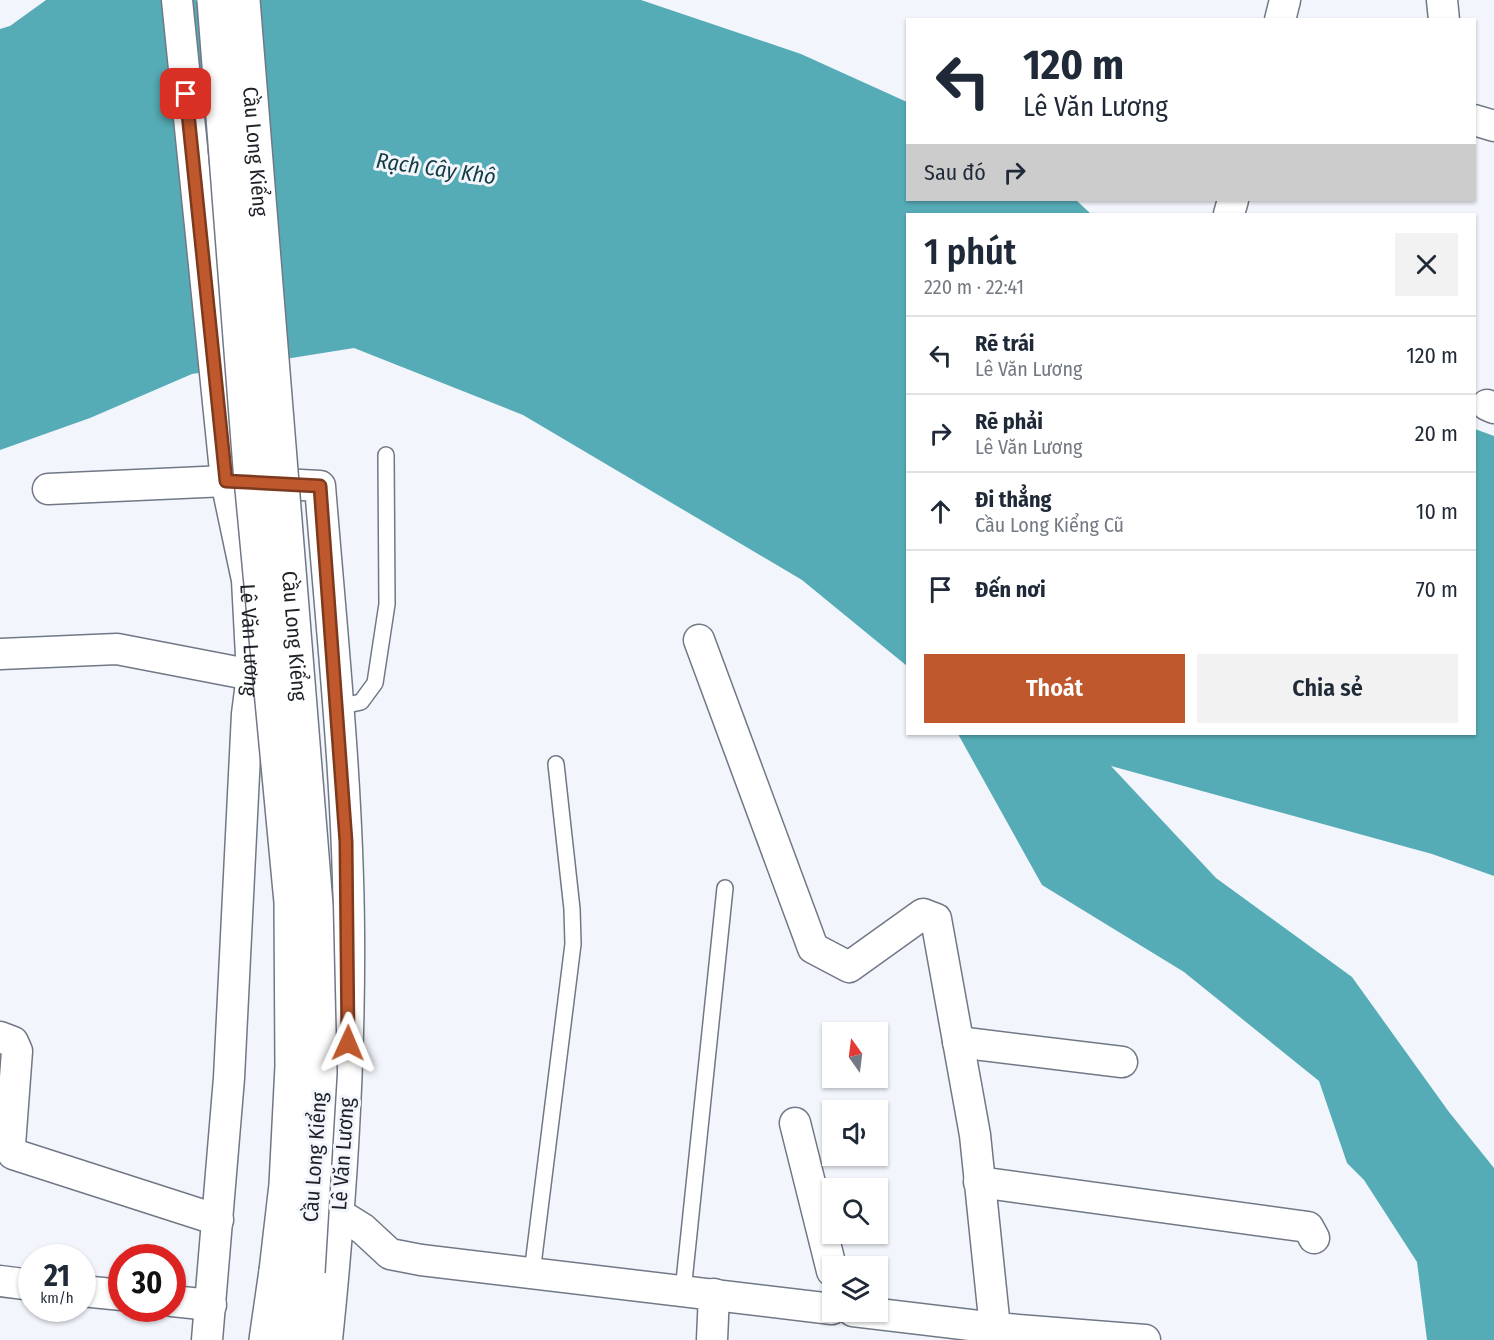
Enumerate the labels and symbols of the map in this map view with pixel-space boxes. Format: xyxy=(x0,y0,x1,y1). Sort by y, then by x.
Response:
pin xyxy=(160,68,211,119)
street label: Cầu Long Kiểng xyxy=(237,86,273,218)
water label: Rạch Cây Khô xyxy=(374,147,497,190)
street label: Cầu Long Kiểng xyxy=(276,570,312,702)
street label: Lê Văn Lương xyxy=(234,583,265,698)
position arrow xyxy=(316,1011,380,1075)
north arrow xyxy=(822,1022,888,1088)
street label: Cầu Long Kiểng xyxy=(297,1091,333,1223)
street label: Lê Văn Lương xyxy=(326,1097,360,1211)
speed limit sign: 30 xyxy=(108,1244,186,1322)

